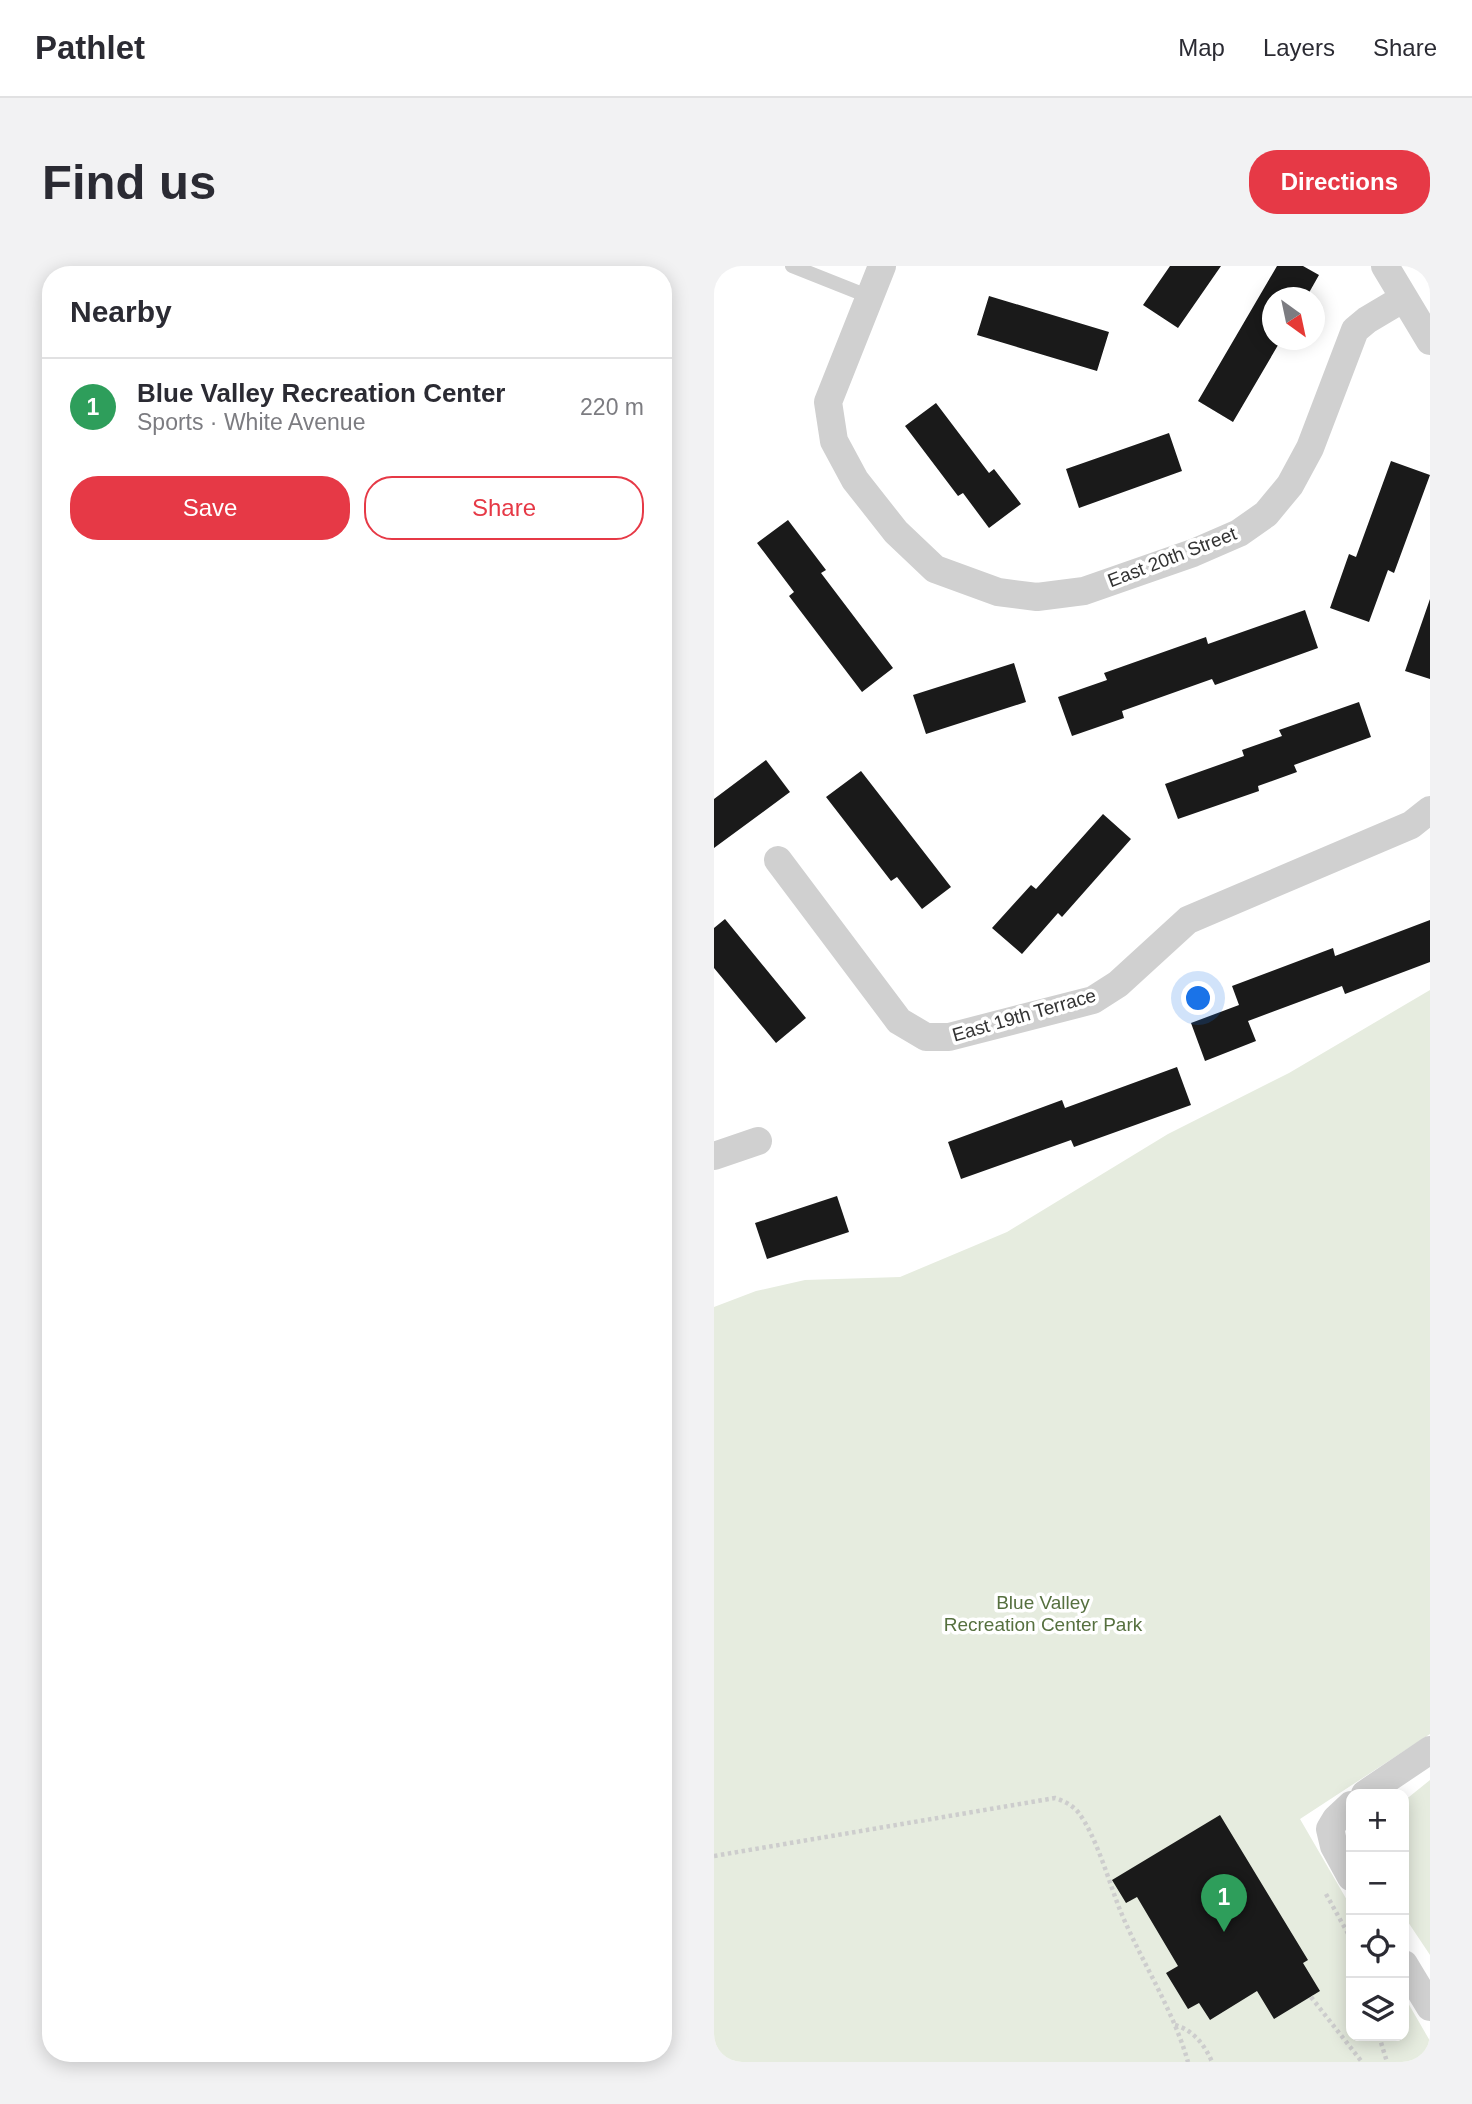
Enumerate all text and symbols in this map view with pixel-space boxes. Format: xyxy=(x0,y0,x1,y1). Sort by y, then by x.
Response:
text: Pathlet xyxy=(35,29,145,66)
text: Map xyxy=(1178,34,1225,61)
text: Layers xyxy=(1263,34,1335,61)
text: Share xyxy=(1373,34,1437,61)
button: Directions xyxy=(1249,150,1430,214)
text: Find us xyxy=(42,155,216,209)
north arrow xyxy=(1262,287,1325,350)
text: Nearby xyxy=(70,295,172,328)
text: Blue Valley Recreation Center xyxy=(137,378,505,408)
text: 1 xyxy=(87,394,99,420)
text: 220 m xyxy=(580,394,644,420)
text: Sports · White Avenue xyxy=(137,409,365,435)
button: Save xyxy=(70,476,350,540)
button: Share xyxy=(364,476,644,540)
street label: East 20th Street xyxy=(1105,523,1240,591)
your location xyxy=(1181,981,1215,1015)
street label: East 19th Terrace xyxy=(950,984,1098,1046)
park label: Blue Valley Recreation Center Park xyxy=(944,1592,1143,1635)
map controls xyxy=(1346,1789,1409,2041)
button: + xyxy=(1346,1789,1409,1852)
button: − xyxy=(1346,1852,1409,1915)
pin: 1 xyxy=(1201,1874,1247,1932)
button: locate xyxy=(1346,1915,1409,1978)
button: layers xyxy=(1346,1978,1409,2041)

